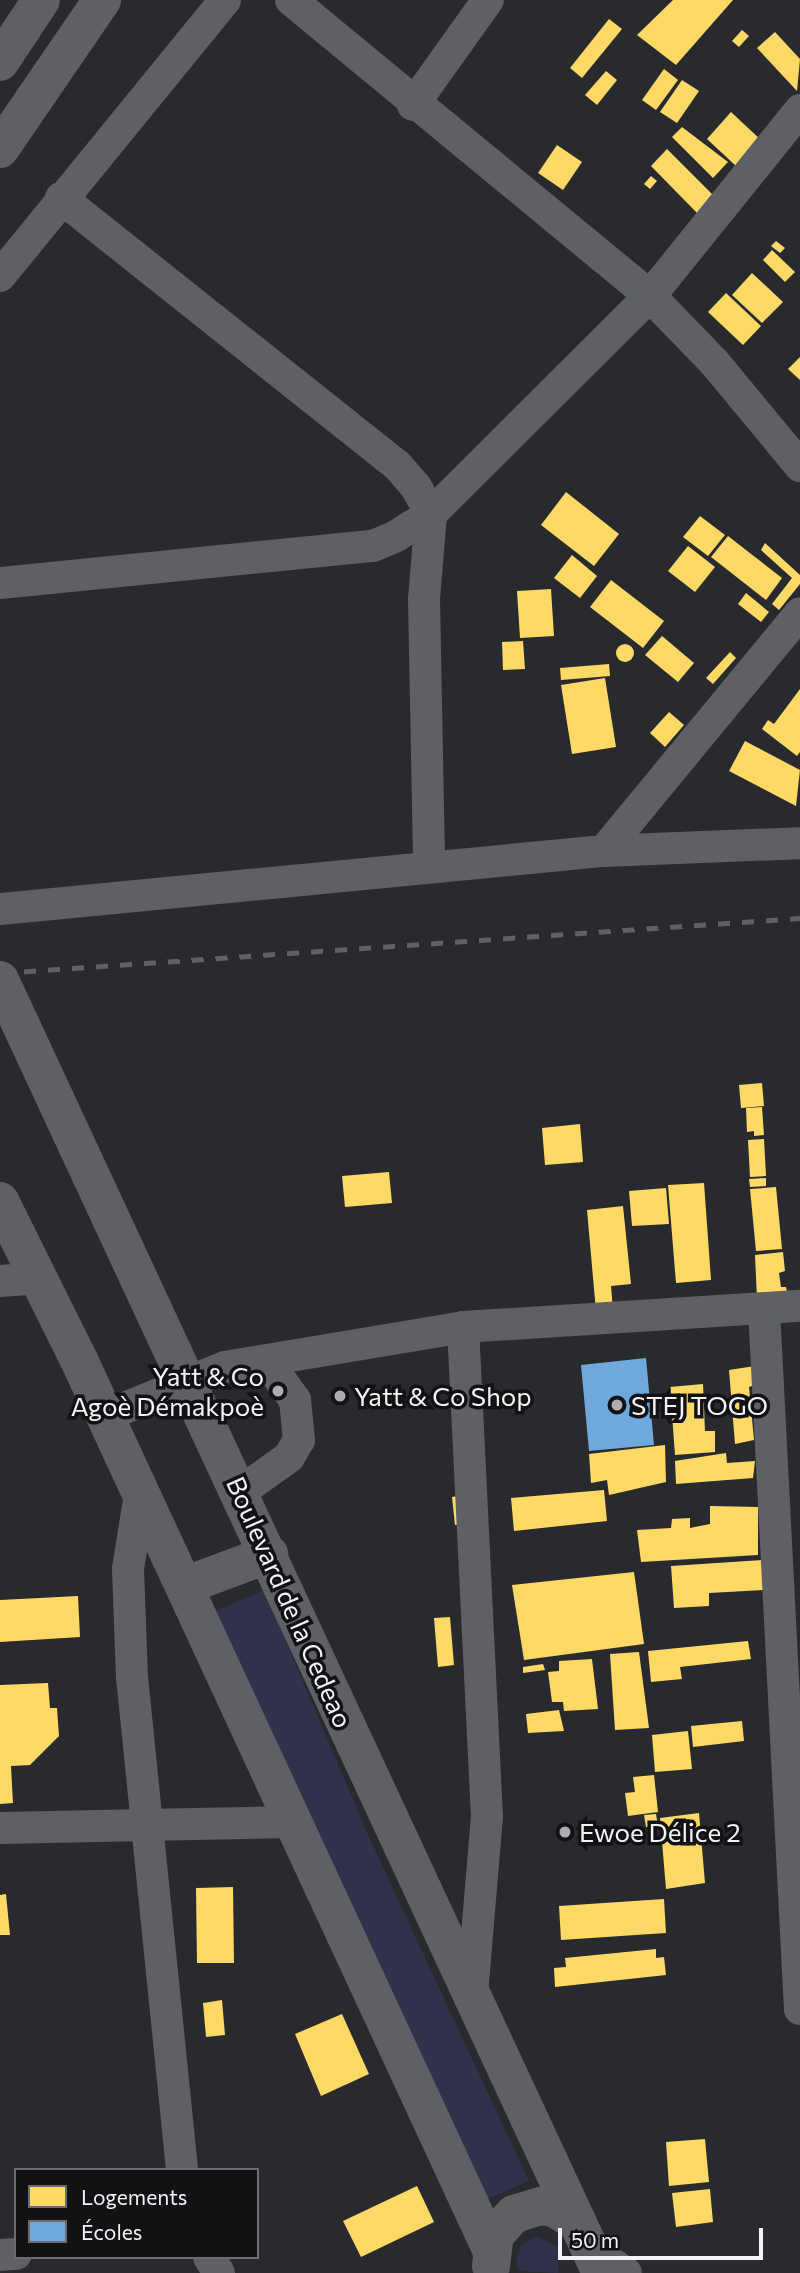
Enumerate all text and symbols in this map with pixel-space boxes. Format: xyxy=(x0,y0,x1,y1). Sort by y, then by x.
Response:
place label: Yatt & Co Agoè Démakpoè xyxy=(71,1360,264,1422)
place label: Yatt & Co Shop xyxy=(354,1380,532,1412)
marker: Yatt & Co Agoè Démakpoè xyxy=(270,1383,286,1399)
marker: Yatt & Co Shop xyxy=(332,1388,348,1404)
place label: STEJ TOGO xyxy=(631,1389,768,1421)
marker: STEJ TOGO xyxy=(609,1397,625,1413)
street label: Boulevard de la Cedeao xyxy=(220,1472,360,1732)
place label: Ewoe Délice 2 xyxy=(579,1816,741,1848)
marker: Ewoe Délice 2 xyxy=(557,1824,573,1840)
legend xyxy=(14,2168,259,2259)
text: Logements xyxy=(81,2184,187,2209)
scale bar xyxy=(562,2214,767,2258)
text: Écoles xyxy=(81,2219,142,2244)
text: 50 m xyxy=(571,2227,619,2252)

